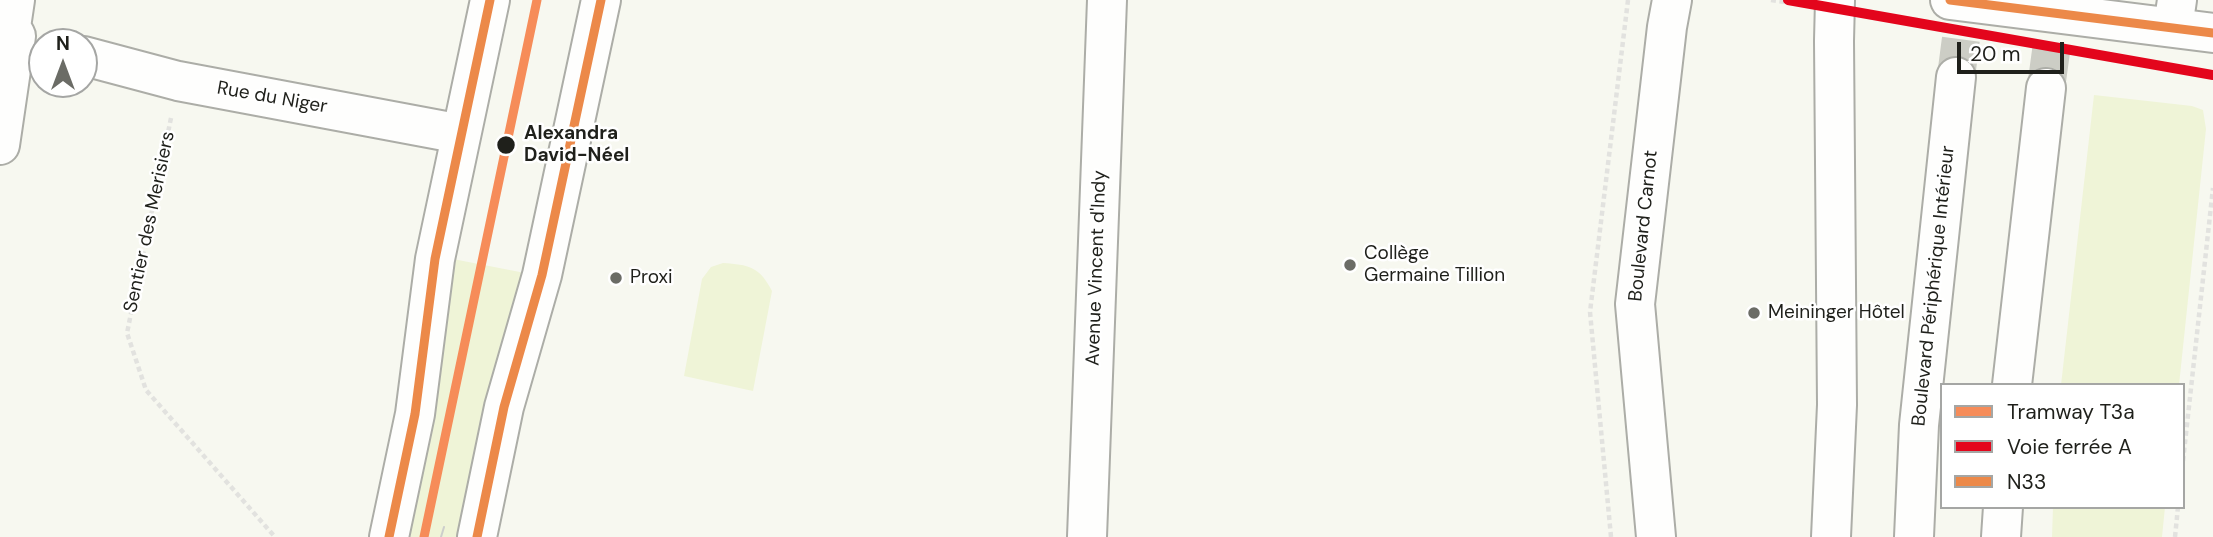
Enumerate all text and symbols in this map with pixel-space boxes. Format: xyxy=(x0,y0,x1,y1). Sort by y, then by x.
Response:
north arrow xyxy=(28,28,98,98)
scale bar xyxy=(1961,28,2068,72)
text: N xyxy=(56,31,70,56)
text: 20 m xyxy=(1970,40,2021,68)
street label: Rue du Niger xyxy=(215,77,329,119)
place label: Alexandra David-Néel xyxy=(524,123,629,167)
street label: Sentier des Merisiers xyxy=(120,129,180,315)
marker: Alexandra David-Néel xyxy=(495,134,517,156)
street label: Boulevard Périphérique Intérieur xyxy=(1908,145,1960,427)
street label: Boulevard Carnot xyxy=(1625,149,1663,303)
street label: Avenue Vincent d'Indy xyxy=(1082,170,1112,366)
place label: Collège Germaine Tillion xyxy=(1364,243,1505,287)
marker: Collège Germaine Tillion xyxy=(1342,257,1358,273)
place label: Proxi xyxy=(630,267,673,289)
marker: Proxi xyxy=(608,270,624,286)
place label: Meininger Hôtel xyxy=(1768,302,1905,324)
marker: Meininger Hôtel xyxy=(1746,305,1762,321)
legend xyxy=(1940,383,2185,509)
text: Tramway T3a xyxy=(2007,398,2135,426)
text: Voie ferrée A xyxy=(2007,433,2132,461)
text: N33 xyxy=(2007,468,2046,496)

